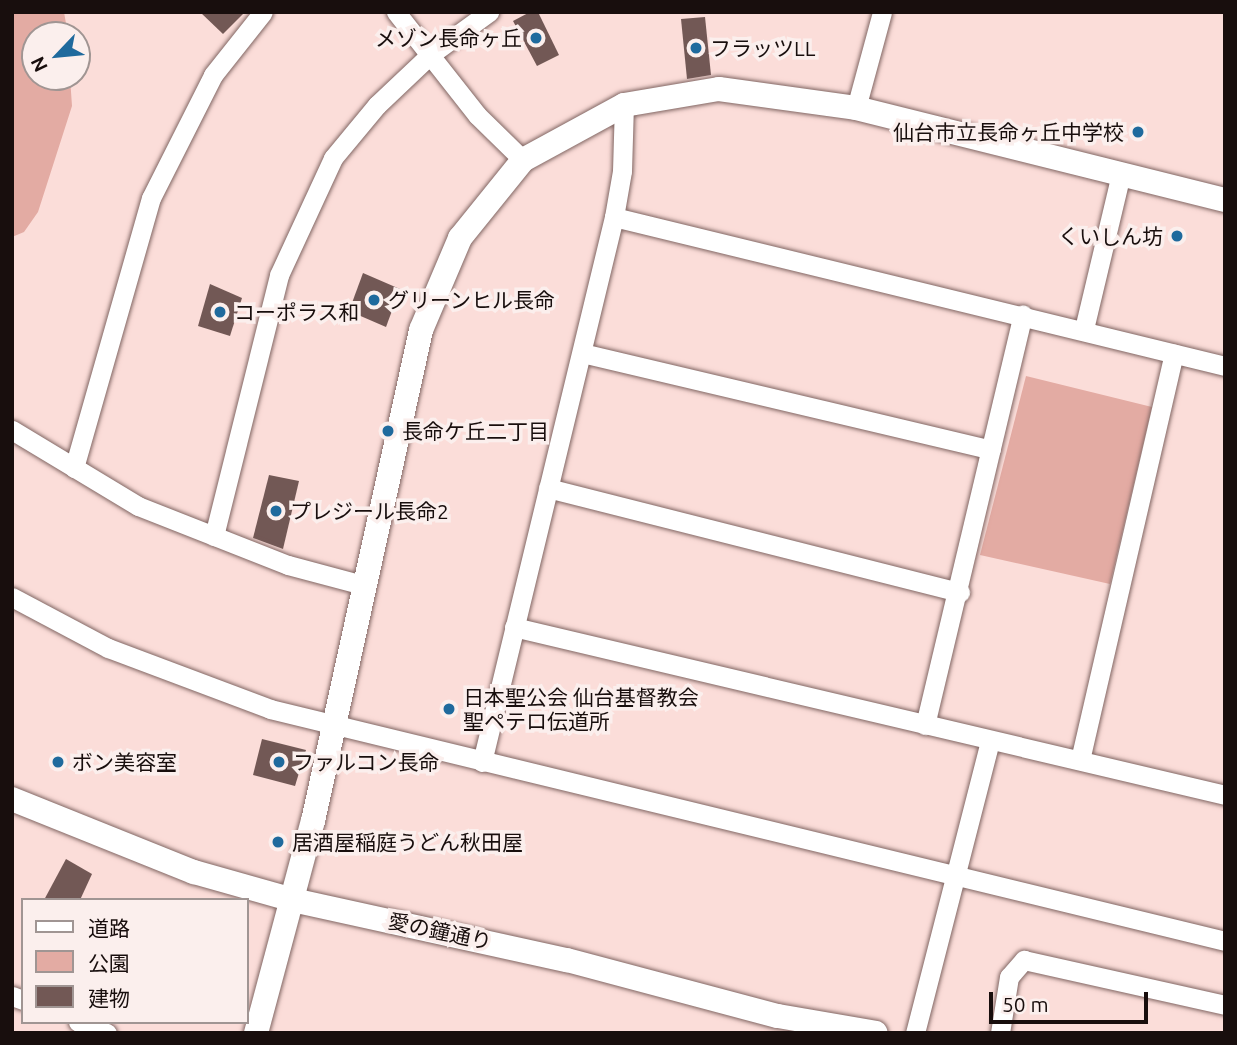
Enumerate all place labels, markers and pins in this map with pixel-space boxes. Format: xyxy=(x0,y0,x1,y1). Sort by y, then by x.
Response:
place label: メゾン長命ヶ丘 xyxy=(375,25,522,51)
marker: メゾン長命ヶ丘 xyxy=(528,30,544,46)
place label: フラッツLL xyxy=(710,35,815,61)
marker: フラッツLL xyxy=(688,40,704,56)
place label: 仙台市立長命ヶ丘中学校 xyxy=(893,119,1124,145)
marker: 仙台市立長命ヶ丘中学校 xyxy=(1130,124,1146,140)
place label: くいしん坊 xyxy=(1058,223,1163,249)
marker: くいしん坊 xyxy=(1169,228,1185,244)
place label: グリーンヒル長命 xyxy=(388,287,556,313)
marker: グリーンヒル長命 xyxy=(366,292,382,308)
place label: コーポラス和 xyxy=(234,299,360,325)
marker: コーポラス和 xyxy=(212,304,228,320)
place label: 長命ケ丘二丁目 xyxy=(402,418,549,444)
marker: 長命ケ丘二丁目 xyxy=(380,423,396,439)
place label: プレジール長命2 xyxy=(290,498,449,524)
marker: プレジール長命2 xyxy=(268,503,284,519)
place label: 日本聖公会 仙台基督教会 聖ペテロ伝道所 xyxy=(463,684,699,734)
marker: 日本聖公会 仙台基督教会 聖ペテロ伝道所 xyxy=(441,701,457,717)
place label: ボン美容室 xyxy=(72,749,177,775)
place label: ファルコン長命 xyxy=(293,749,440,775)
marker: ボン美容室 xyxy=(50,754,66,770)
marker: ファルコン長命 xyxy=(271,754,287,770)
place label: 居酒屋稲庭うどん秋田屋 xyxy=(292,829,523,855)
marker: 居酒屋稲庭うどん秋田屋 xyxy=(270,834,286,850)

